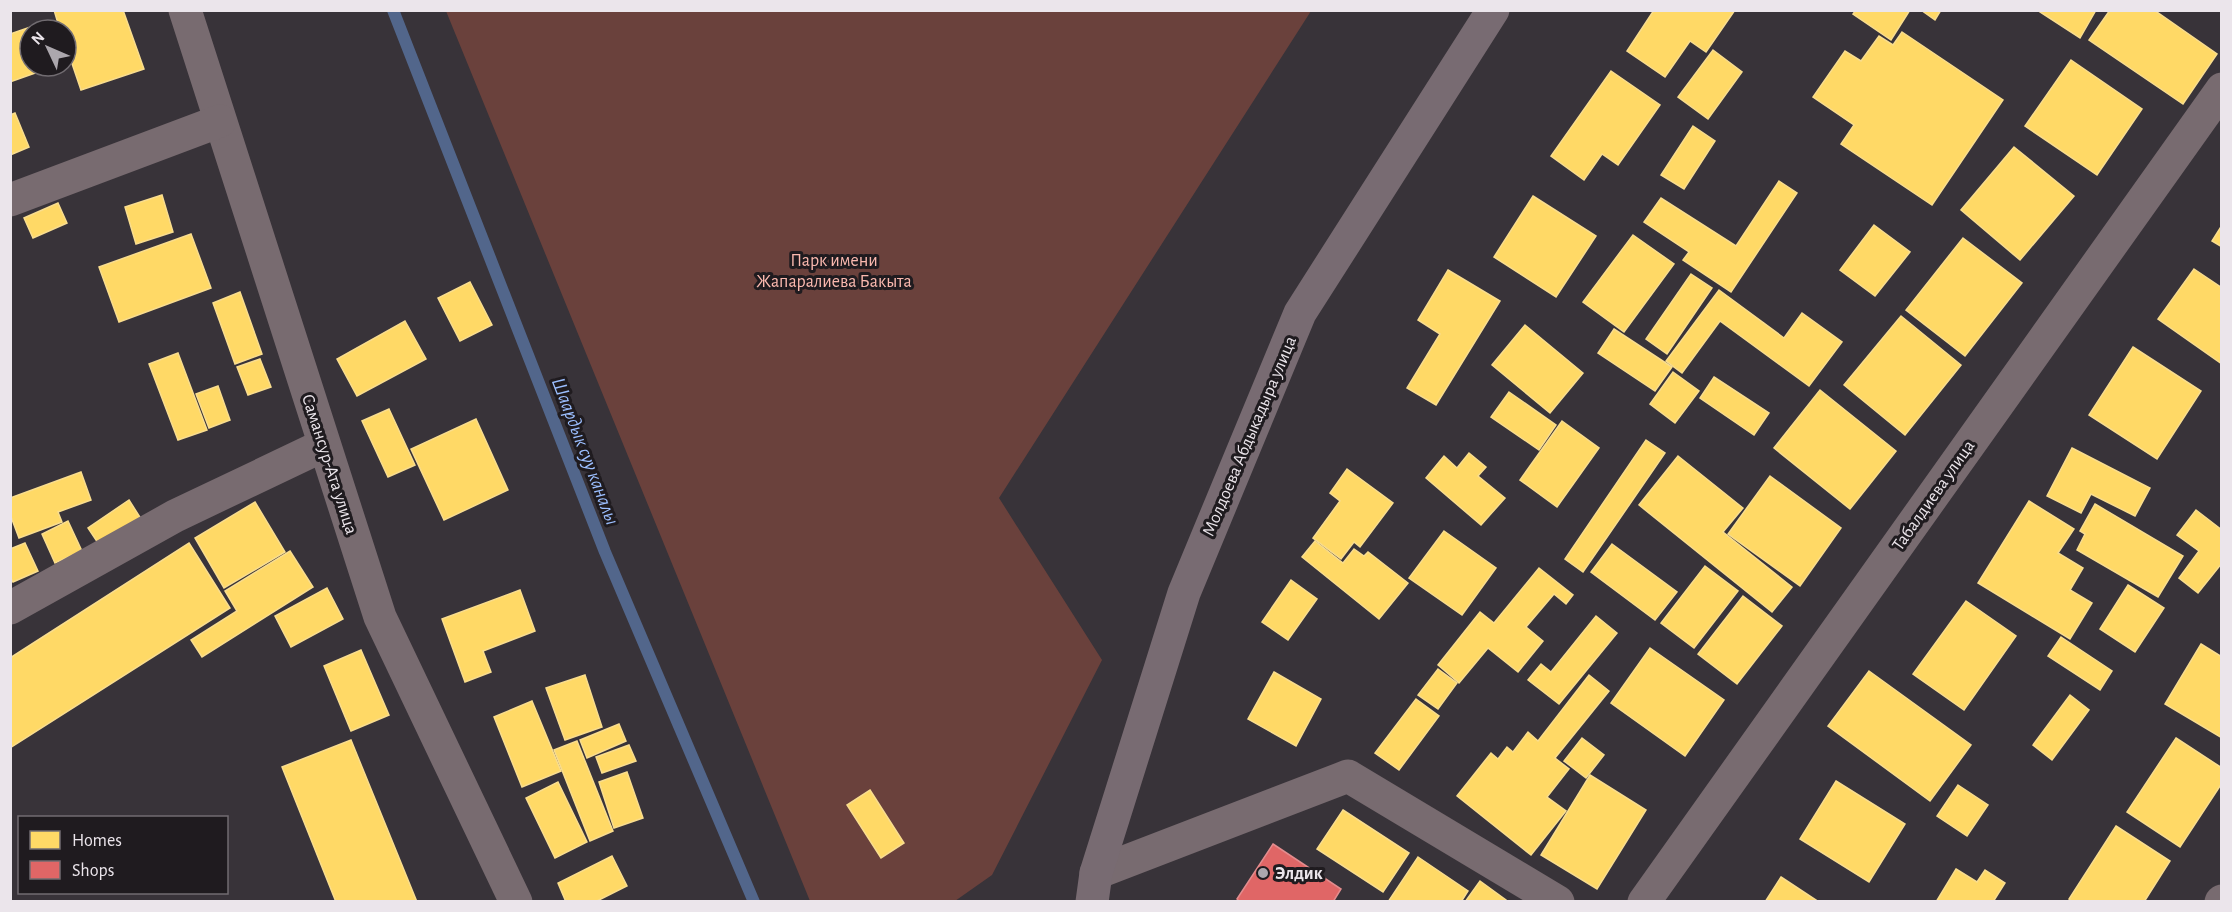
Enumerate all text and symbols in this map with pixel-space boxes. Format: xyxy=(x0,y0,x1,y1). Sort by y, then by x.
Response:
north arrow xyxy=(18,18,78,78)
text: N xyxy=(28,29,48,48)
park label: Парк имени Жапаралиева Бакыта xyxy=(756,252,912,291)
street label: Молдоева Абдыкадыра улица xyxy=(1199,333,1300,539)
water label: Шаардык суу каналы xyxy=(548,375,622,528)
street label: Самансур-Ата улица xyxy=(298,392,360,537)
street label: Табалдиева улица xyxy=(1888,437,1978,554)
legend xyxy=(18,816,228,894)
text: Homes xyxy=(72,832,122,850)
text: Shops xyxy=(72,862,114,880)
place label: Элдик xyxy=(1275,865,1323,883)
marker: Элдик xyxy=(1256,866,1270,880)

